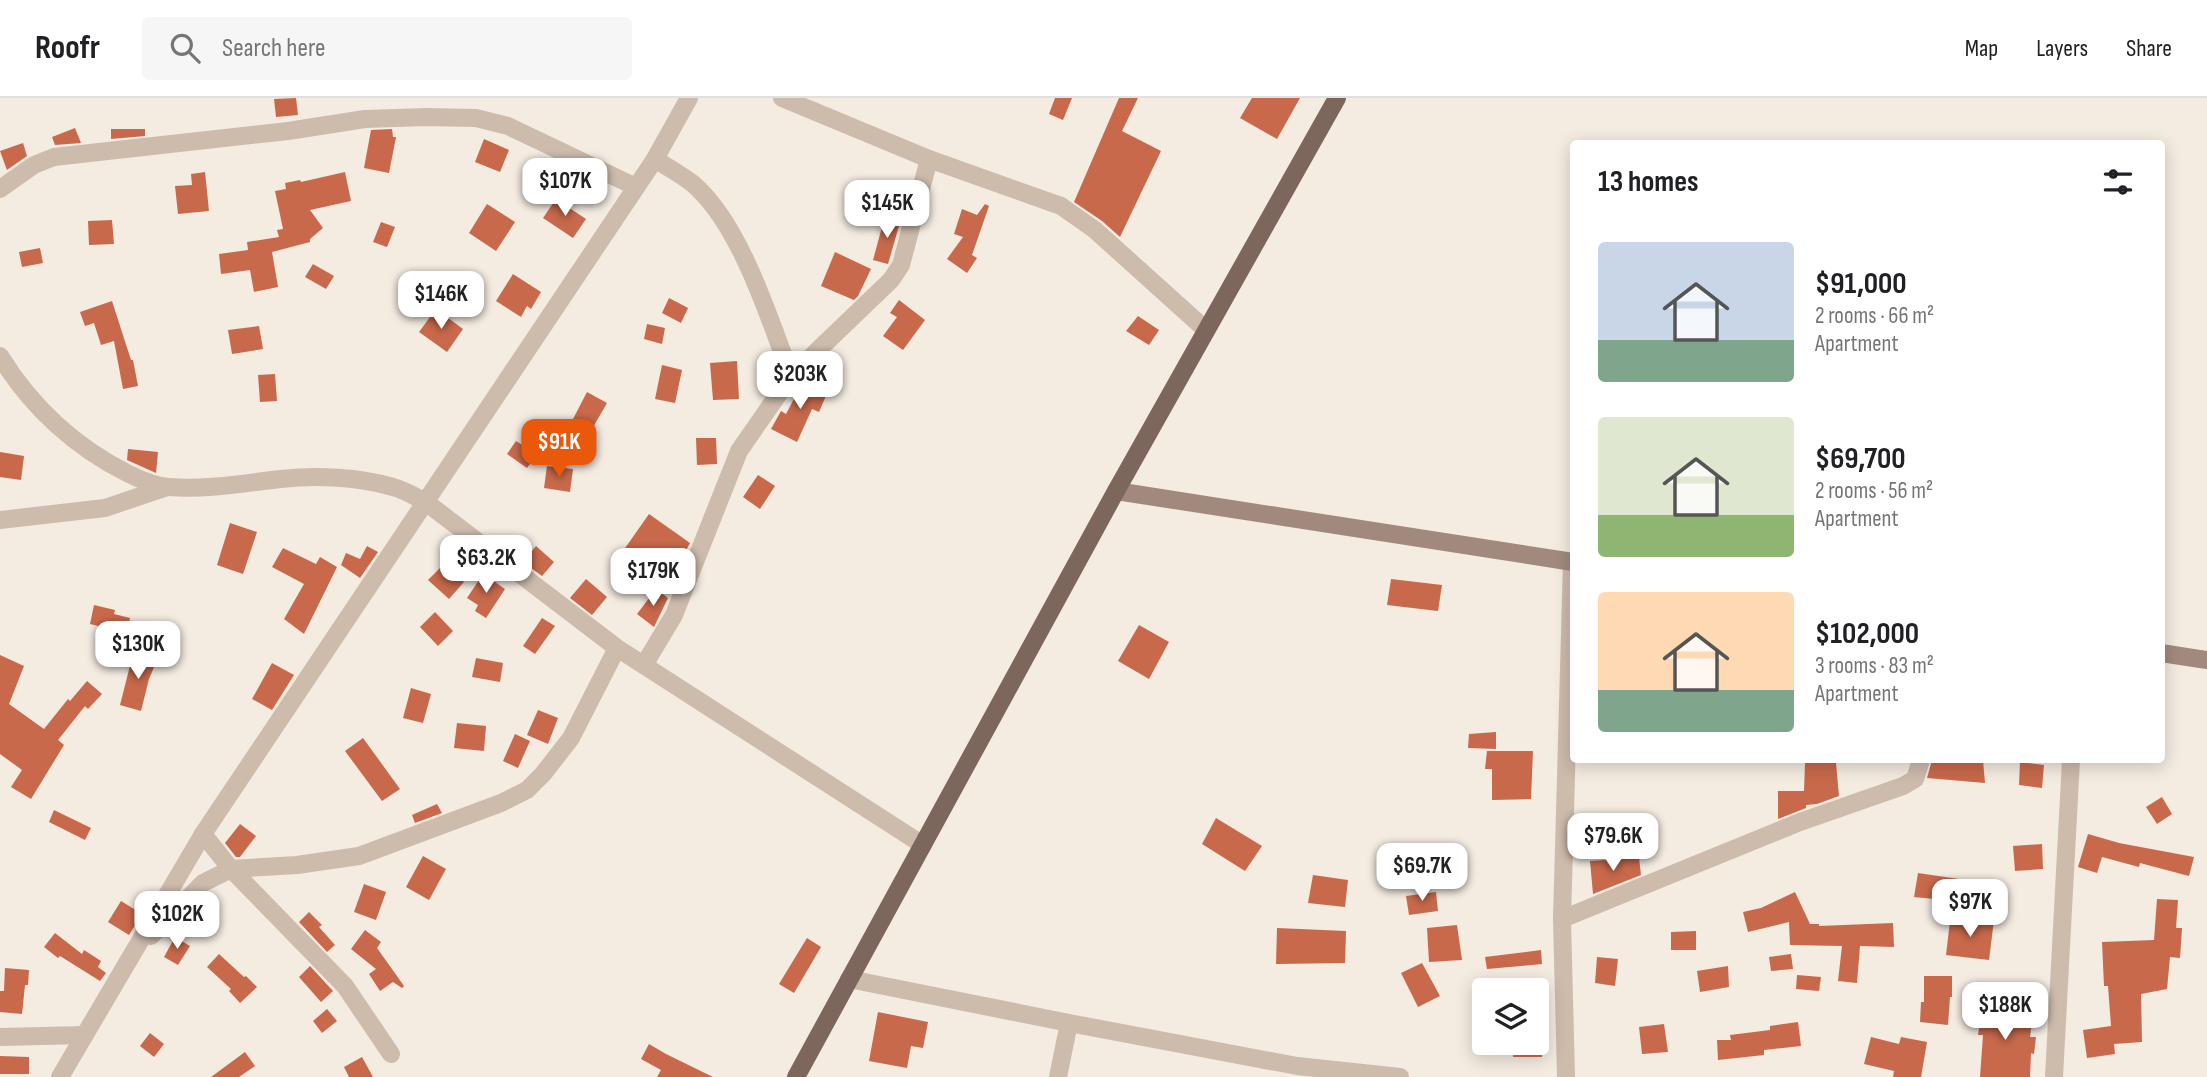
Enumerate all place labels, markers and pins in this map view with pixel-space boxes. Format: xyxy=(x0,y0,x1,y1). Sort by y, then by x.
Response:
pin: $107K xyxy=(516,158,614,218)
pin: $145K xyxy=(838,180,936,240)
pin: $146K xyxy=(392,272,490,331)
pin: $203K xyxy=(751,352,849,411)
pin: $91K xyxy=(518,420,600,479)
pin: $63.2K xyxy=(429,536,543,595)
pin: $179K xyxy=(604,548,702,608)
pin: $130K xyxy=(89,622,187,681)
pin: $79.6K xyxy=(1556,814,1670,873)
pin: $69.7K xyxy=(1365,844,1479,903)
pin: $97K xyxy=(1929,880,2011,939)
pin: $102K xyxy=(128,892,226,951)
pin: $188K xyxy=(1956,982,2054,1042)

